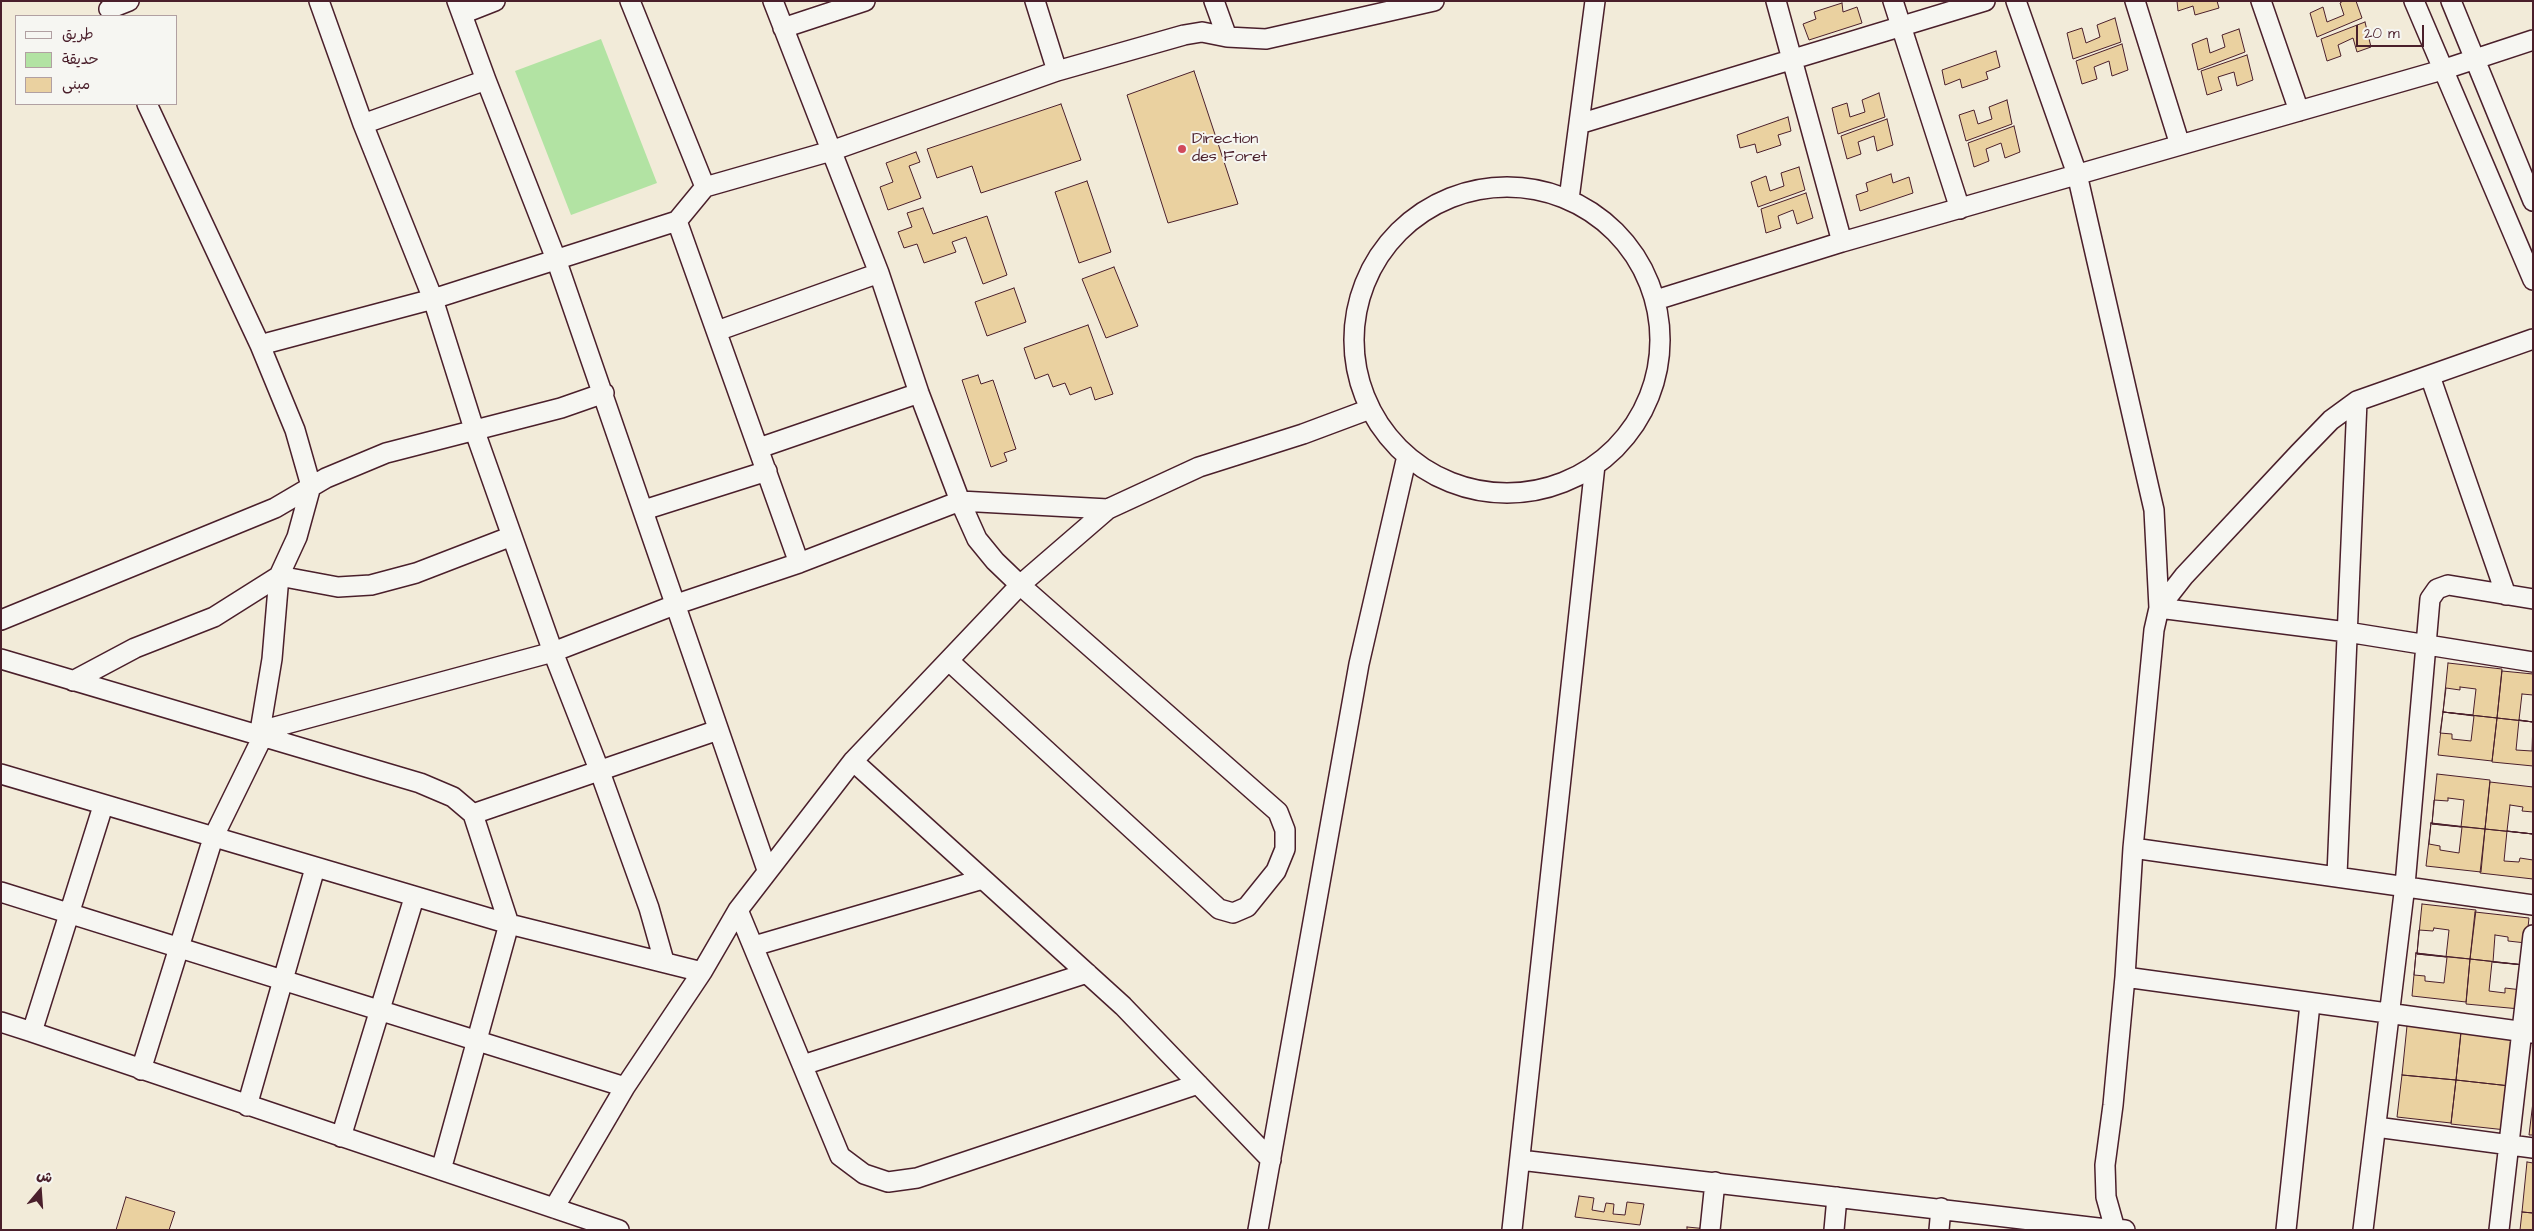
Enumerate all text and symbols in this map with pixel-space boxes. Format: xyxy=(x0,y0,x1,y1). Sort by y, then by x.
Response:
legend xyxy=(15,15,178,105)
scale bar xyxy=(2359,15,2426,47)
text: 20 m xyxy=(2364,23,2400,44)
text: طريق xyxy=(62,24,94,45)
text: حديقة xyxy=(62,49,99,70)
text: مبنى xyxy=(62,74,90,95)
place label: Direction des Foret xyxy=(1192,130,1267,168)
marker: Direction des Foret xyxy=(1176,143,1188,155)
text: ش xyxy=(34,1165,55,1189)
north arrow xyxy=(15,1166,65,1216)

